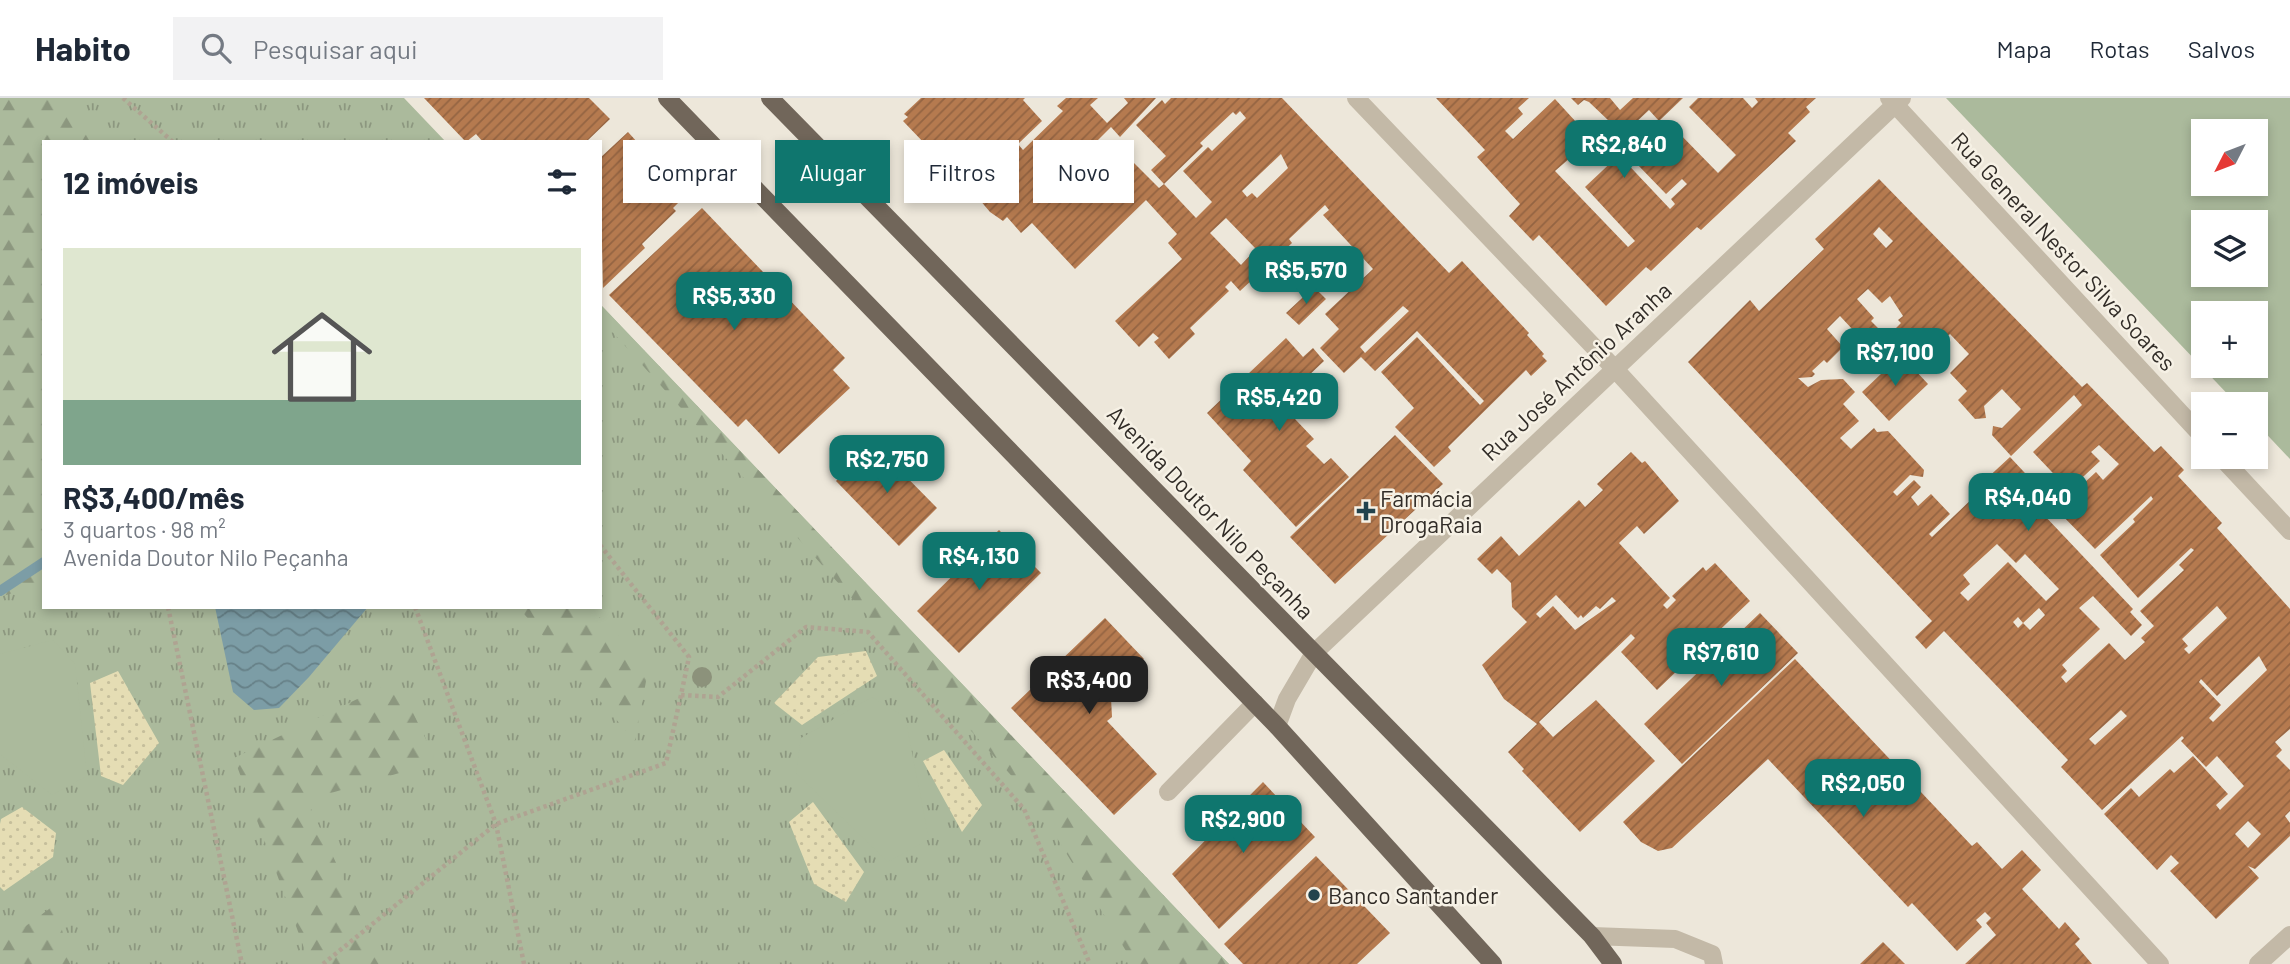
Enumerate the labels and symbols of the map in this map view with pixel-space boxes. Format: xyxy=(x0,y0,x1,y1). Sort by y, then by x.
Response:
north arrow xyxy=(2191,119,2268,196)
pin: R$2,840 xyxy=(1559,120,1689,180)
street label: Rua General Nestor Silva Soares xyxy=(1946,126,2182,376)
pin: R$5,570 xyxy=(1241,246,1371,306)
pin: R$5,330 xyxy=(669,272,799,332)
street label: Rua José Antônio Aranha xyxy=(1475,276,1677,466)
pin: R$7,100 xyxy=(1830,328,1960,388)
pin: R$5,420 xyxy=(1214,374,1344,433)
street label: Avenida Doutor Nilo Peçanha xyxy=(1102,400,1320,624)
pin: R$2,750 xyxy=(822,436,952,495)
pin: R$4,040 xyxy=(1963,474,2093,533)
place label: Farmácia DrogaRaia xyxy=(1380,484,1483,538)
marker: Farmácia DrogaRaia xyxy=(1358,503,1374,519)
pin: R$4,130 xyxy=(914,532,1044,592)
pin: R$7,610 xyxy=(1656,628,1786,688)
pin: R$3,400 xyxy=(1024,656,1154,716)
pin: R$2,050 xyxy=(1798,760,1928,819)
pin: R$2,900 xyxy=(1178,796,1308,855)
place label: Banco Santander xyxy=(1328,881,1499,909)
marker: Banco Santander xyxy=(1306,887,1322,903)

